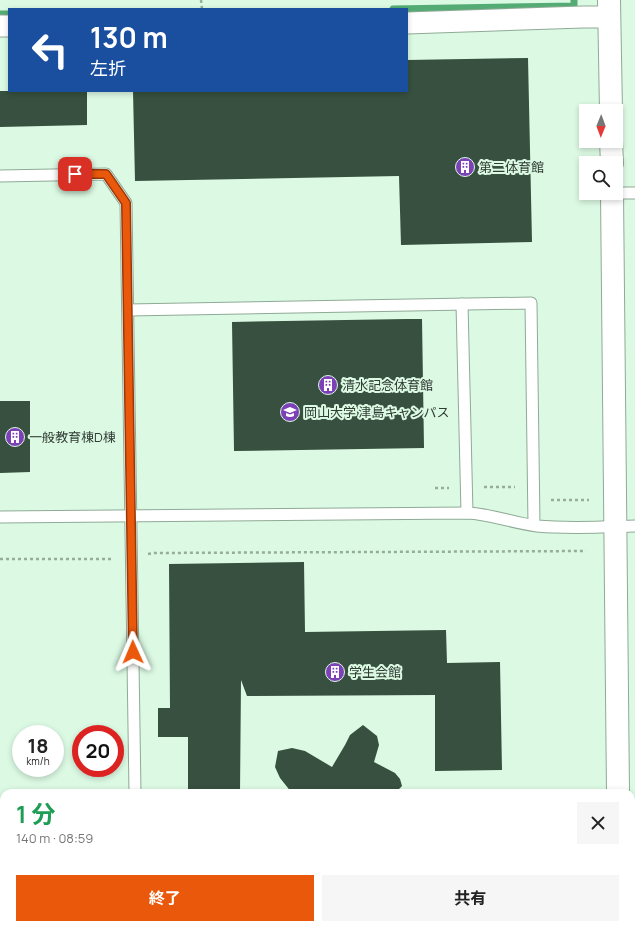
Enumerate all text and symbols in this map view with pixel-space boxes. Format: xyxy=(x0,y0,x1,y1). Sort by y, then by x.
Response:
text: 130 m xyxy=(90,18,168,56)
icon: left xyxy=(24,24,76,76)
text: 左折 xyxy=(90,56,126,80)
north arrow xyxy=(579,104,623,148)
map controls xyxy=(579,104,623,200)
building icon: 第二体育館 xyxy=(454,156,476,178)
button: search xyxy=(579,156,623,200)
pin xyxy=(58,157,92,191)
place label: 第二体育館 xyxy=(479,158,544,176)
icon: arrive xyxy=(64,163,86,185)
building icon: 清水記念体育館 xyxy=(317,374,339,396)
place label: 清水記念体育館 xyxy=(342,376,433,394)
school or university icon: 岡山大学 津島キャンパス xyxy=(279,401,301,423)
place label: 岡山大学 津島キャンパス xyxy=(304,403,450,421)
building icon: 一般教育棟D棟 xyxy=(4,426,26,448)
place label: 一般教育棟D棟 xyxy=(29,428,116,446)
position arrow xyxy=(112,631,154,673)
building icon: 学生会館 xyxy=(324,661,346,683)
place label: 学生会館 xyxy=(349,663,401,681)
speed limit sign: 20 xyxy=(72,725,124,777)
text: 18 xyxy=(27,732,49,759)
text: km/h xyxy=(26,754,50,768)
text: 1 分 xyxy=(16,797,55,830)
button: close xyxy=(577,802,619,844)
text: 140 m · 08:59 xyxy=(16,829,93,847)
button: 終了 xyxy=(16,875,314,921)
button: 共有 xyxy=(322,875,619,921)

